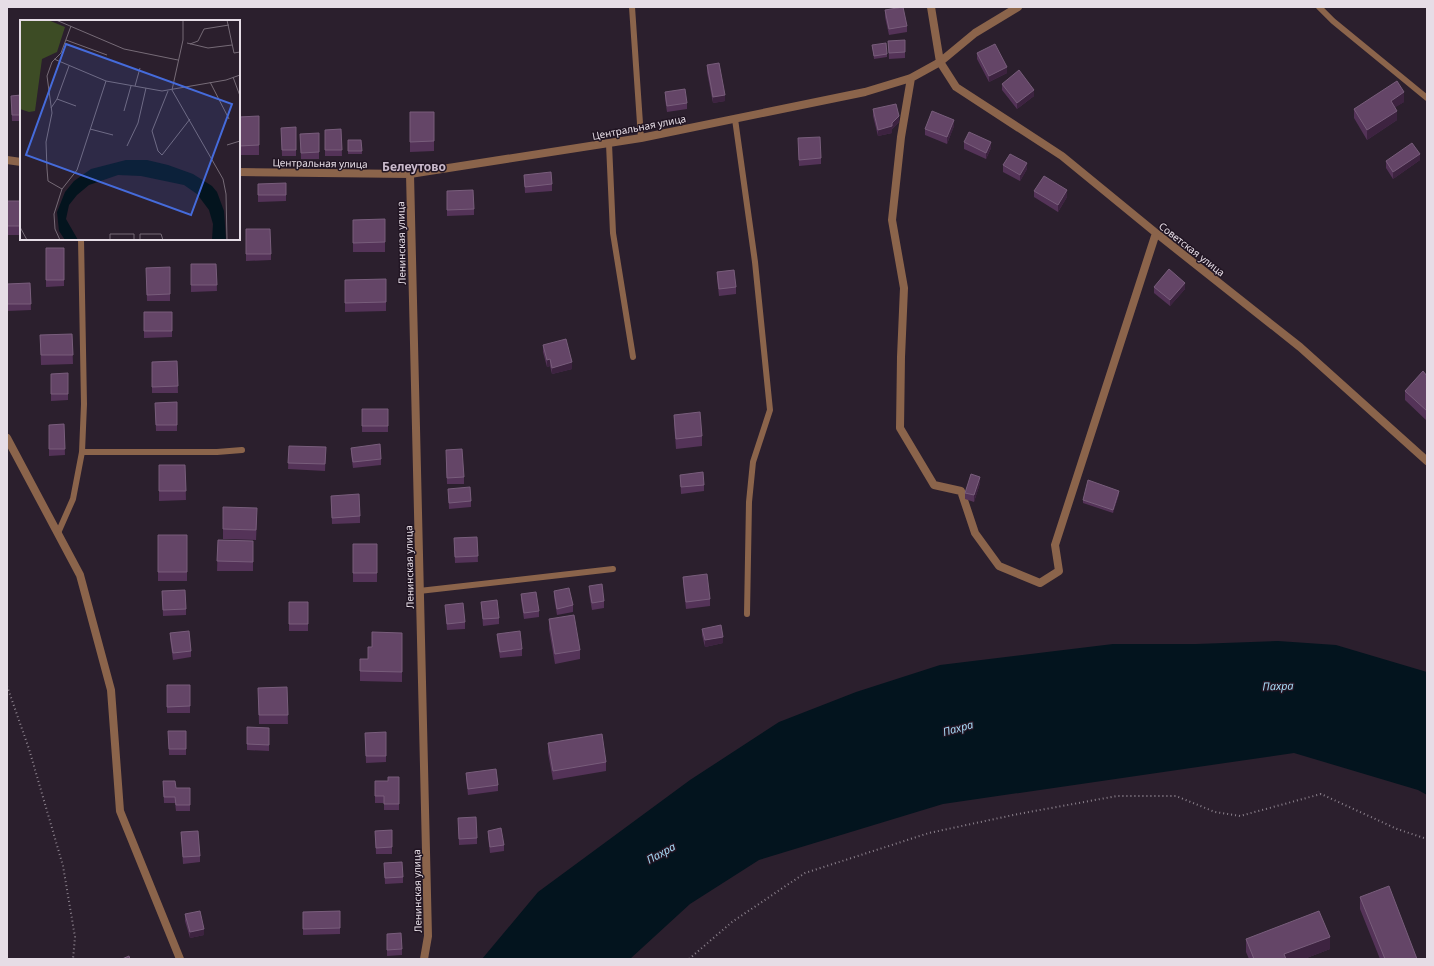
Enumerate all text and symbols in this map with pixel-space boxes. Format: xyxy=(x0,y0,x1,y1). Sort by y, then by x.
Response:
inset map xyxy=(20,20,240,240)
street label: Центральная улица xyxy=(591,111,687,143)
street label: Центральная улица xyxy=(272,155,368,171)
district label: Белеутово xyxy=(382,158,446,175)
street label: Ленинская улица xyxy=(393,201,409,285)
street label: Советская улица xyxy=(1156,219,1228,279)
street label: Ленинская улица xyxy=(401,525,417,609)
water label: Пахра xyxy=(1262,677,1294,694)
water label: Пахра xyxy=(941,716,975,739)
water label: Пахра xyxy=(644,838,678,867)
street label: Ленинская улица xyxy=(409,849,425,933)

